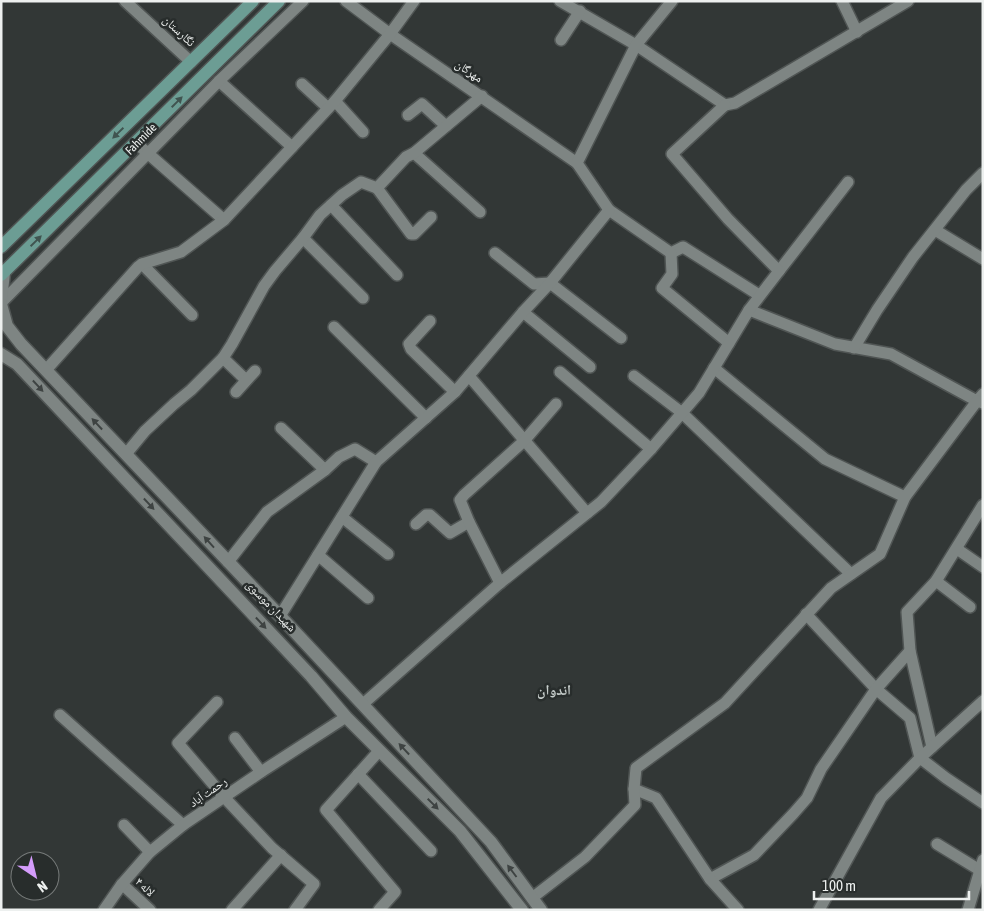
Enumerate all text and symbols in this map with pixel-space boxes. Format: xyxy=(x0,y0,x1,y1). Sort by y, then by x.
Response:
street label: نگارستان xyxy=(160,13,198,49)
street label: مهرگان xyxy=(453,57,485,85)
one-way arrow xyxy=(171,97,183,109)
street label: Fahmide xyxy=(122,120,160,158)
one-way arrow xyxy=(112,127,124,139)
one-way arrow xyxy=(30,235,42,247)
one-way arrow xyxy=(32,380,44,392)
one-way arrow xyxy=(91,418,103,430)
one-way arrow xyxy=(143,498,155,510)
one-way arrow xyxy=(203,536,215,548)
street label: شهیدان موسوی xyxy=(243,577,299,635)
one-way arrow xyxy=(255,616,267,628)
district label: اندوان xyxy=(537,682,571,699)
one-way arrow xyxy=(399,743,410,756)
street label: رحمت آباد xyxy=(186,774,230,810)
one-way arrow xyxy=(426,798,438,810)
north arrow xyxy=(10,851,60,901)
one-way arrow xyxy=(507,864,517,878)
scale bar xyxy=(814,868,969,900)
street label: لاله ۴ xyxy=(132,875,158,899)
text: 100 m xyxy=(822,877,856,894)
text: N xyxy=(34,878,50,896)

